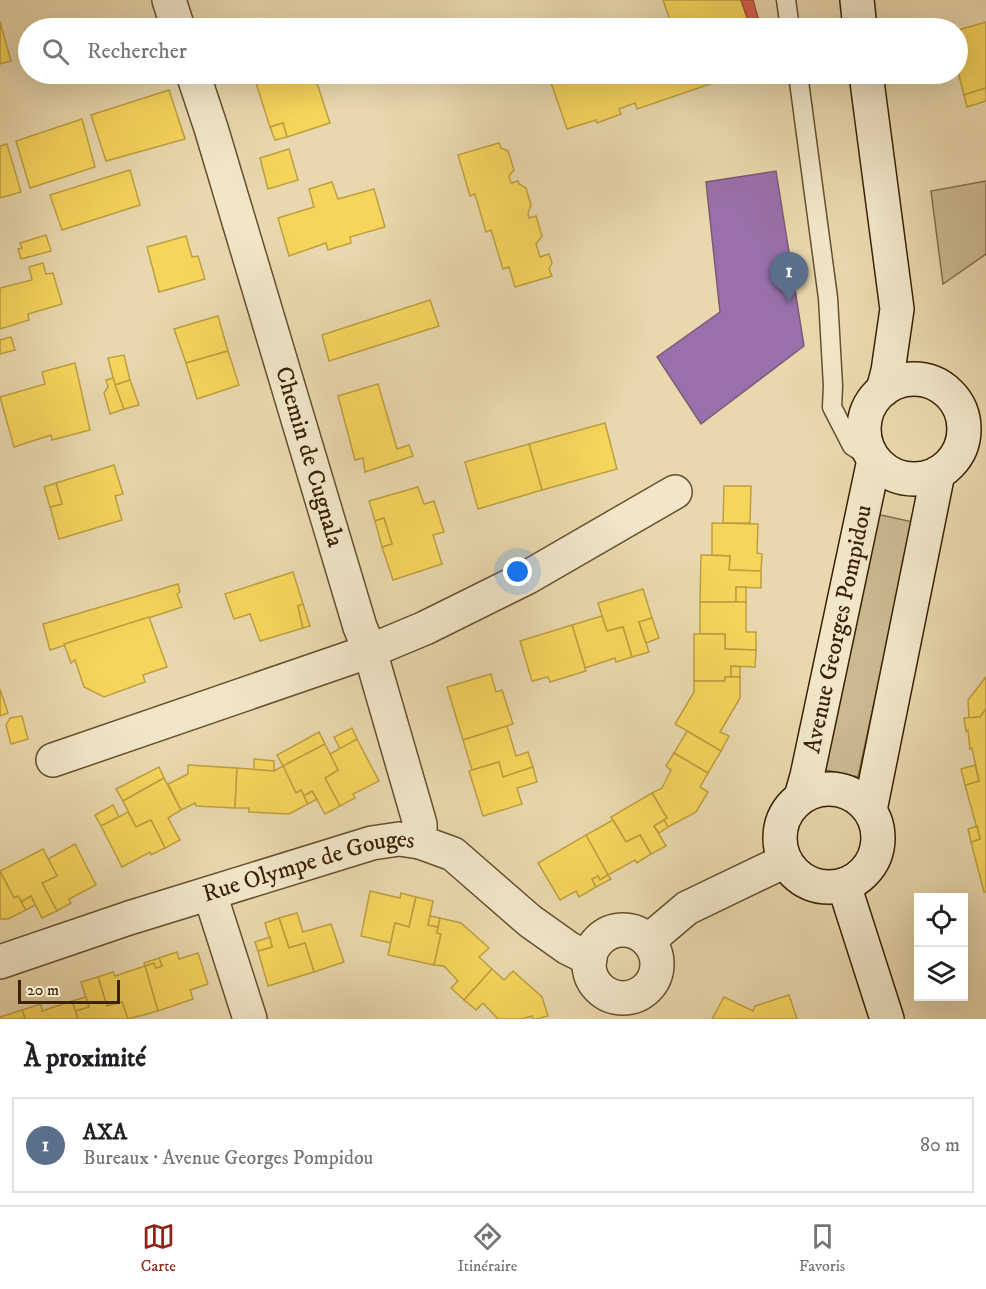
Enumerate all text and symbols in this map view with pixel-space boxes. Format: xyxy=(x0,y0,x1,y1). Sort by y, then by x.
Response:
search box xyxy=(18,18,968,84)
icon: search xyxy=(39,35,72,68)
text: Rechercher xyxy=(87,38,187,65)
pin: 1 xyxy=(770,252,808,302)
street label: Chemin de Cugnala xyxy=(268,363,350,551)
street label: Avenue Georges Pompidou xyxy=(797,502,879,756)
your location xyxy=(503,557,532,586)
street label: Rue Olympe de Gouges xyxy=(199,824,417,909)
map controls xyxy=(914,893,968,1001)
button: locate xyxy=(914,893,968,947)
button: layers xyxy=(914,947,968,1001)
scale bar xyxy=(18,977,120,1004)
text: 20 m xyxy=(27,980,59,1000)
text: À proximité xyxy=(24,1042,146,1075)
text: AXA xyxy=(83,1119,127,1146)
text: 1 xyxy=(42,1133,49,1158)
text: 80 m xyxy=(920,1133,960,1158)
text: Bureaux · Avenue Georges Pompidou xyxy=(83,1146,373,1171)
tab: Carte xyxy=(141,1220,176,1276)
tab: Itinéraire xyxy=(457,1220,517,1276)
tab: Favoris xyxy=(799,1220,845,1276)

